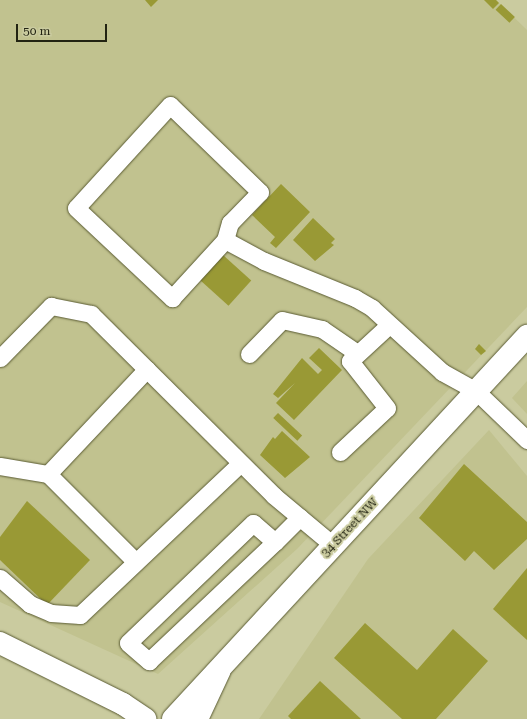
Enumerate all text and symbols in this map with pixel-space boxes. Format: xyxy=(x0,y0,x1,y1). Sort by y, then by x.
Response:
scale bar xyxy=(18,16,109,42)
text: 50 m xyxy=(23,24,50,38)
street label: 34 Street NW xyxy=(319,495,381,561)

